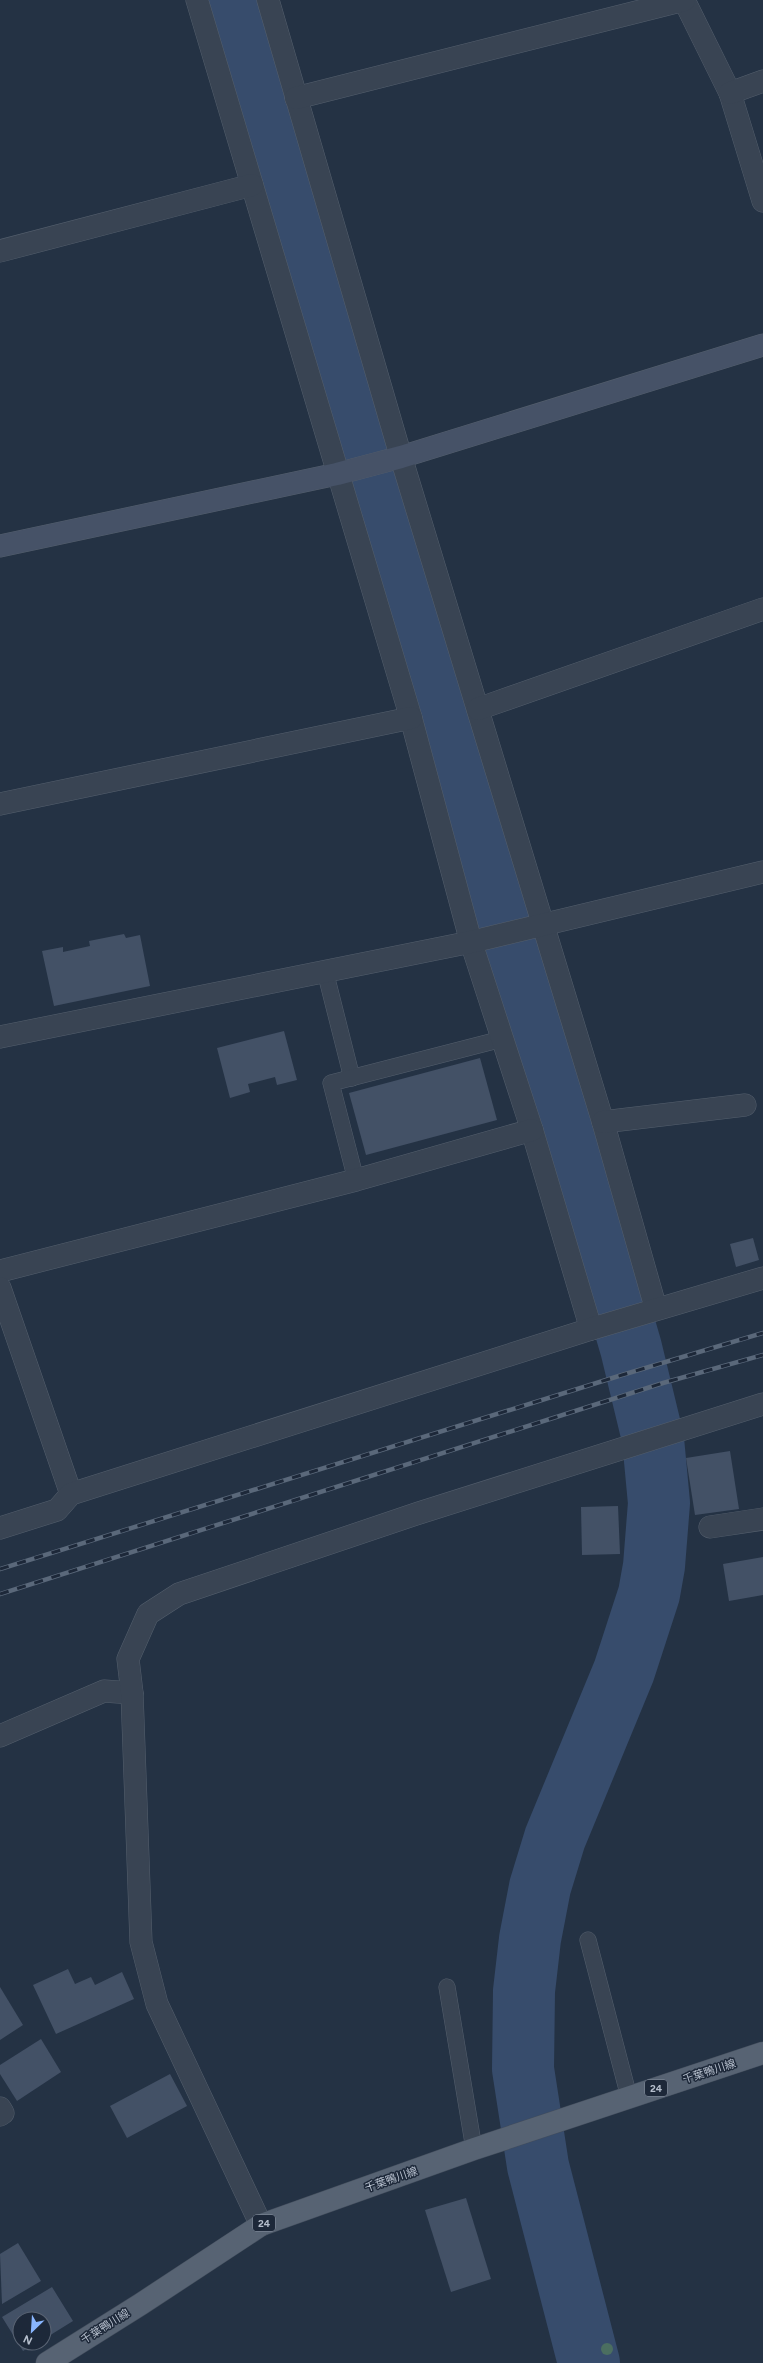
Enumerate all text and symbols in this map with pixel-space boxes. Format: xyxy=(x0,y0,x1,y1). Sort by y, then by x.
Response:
street label: 千葉鴨川線 xyxy=(681,2057,737,2086)
road number: 24 xyxy=(645,2080,667,2096)
street label: 千葉鴨川線 xyxy=(363,2164,419,2195)
road number: 24 xyxy=(253,2215,275,2231)
street label: 千葉鴨川線 xyxy=(78,2306,132,2347)
north arrow xyxy=(12,2311,52,2351)
text: N xyxy=(21,2332,35,2347)

